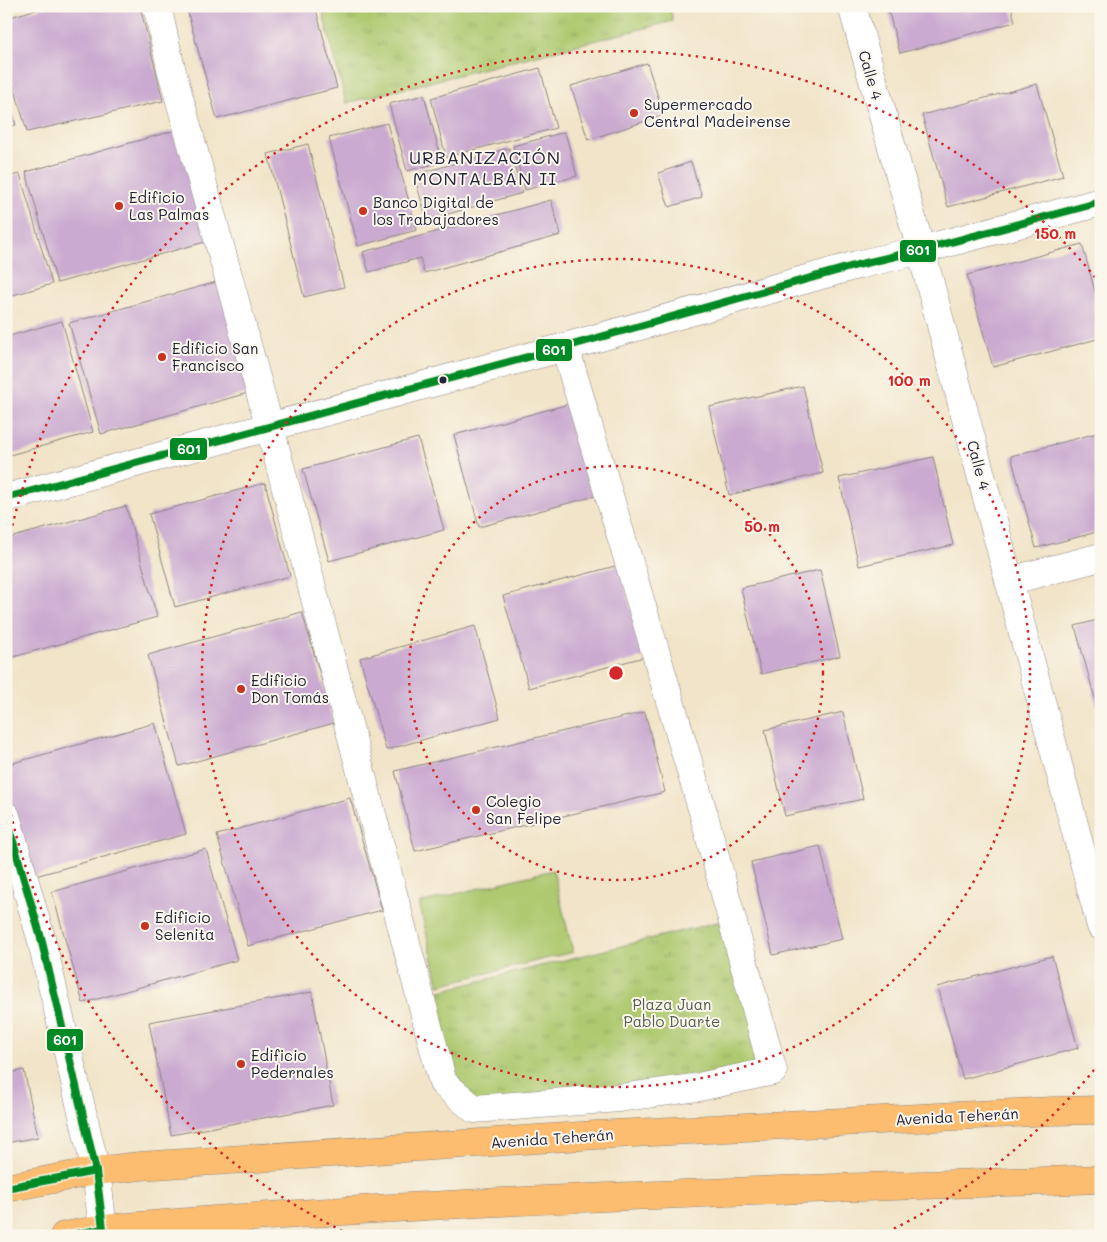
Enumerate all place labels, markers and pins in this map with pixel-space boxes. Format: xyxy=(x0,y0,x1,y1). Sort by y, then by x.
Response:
place label: Supermercado Central Madeirense xyxy=(644,94,791,131)
marker: Supermercado Central Madeirense xyxy=(628,107,640,119)
place label: Edificio Las Palmas xyxy=(129,187,209,224)
place label: Banco Digital de los Trabajadores xyxy=(373,192,499,229)
marker: Edificio Las Palmas xyxy=(113,200,125,212)
marker: Banco Digital de los Trabajadores xyxy=(357,205,369,217)
place label: Edificio San Francisco xyxy=(172,338,258,375)
marker: Edificio San Francisco xyxy=(156,351,168,363)
unlabelled marker xyxy=(438,375,448,385)
centre of rings xyxy=(607,664,625,682)
place label: Edificio Don Tomás xyxy=(251,670,329,707)
marker: Edificio Don Tomás xyxy=(235,683,247,695)
place label: Colegio San Felipe xyxy=(486,791,561,828)
marker: Colegio San Felipe xyxy=(470,804,482,816)
place label: Edificio Selenita xyxy=(155,907,215,944)
marker: Edificio Selenita xyxy=(139,920,151,932)
place label: Edificio Pedernales xyxy=(251,1045,334,1082)
marker: Edificio Pedernales xyxy=(235,1058,247,1070)

